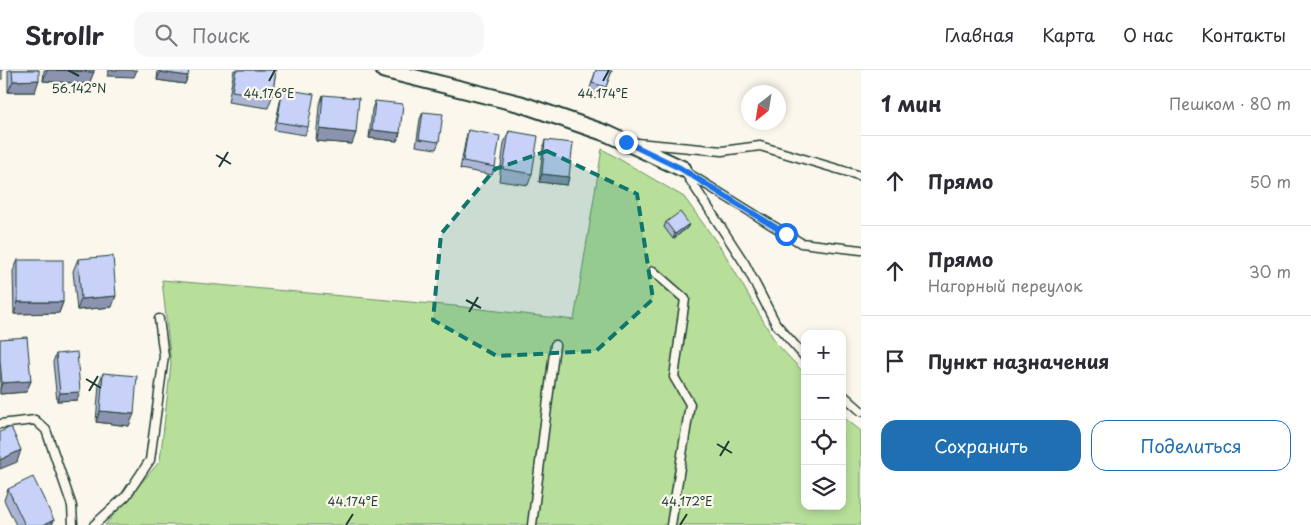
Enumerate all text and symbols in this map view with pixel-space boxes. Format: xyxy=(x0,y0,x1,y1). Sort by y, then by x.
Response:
search box xyxy=(134,12,484,57)
text: Strollr xyxy=(25,17,104,53)
icon: search xyxy=(152,21,180,49)
text: Поиск xyxy=(192,21,250,49)
text: Главная xyxy=(945,21,1014,48)
text: Карта xyxy=(1042,21,1095,48)
text: О нас xyxy=(1123,21,1173,48)
text: Контакты xyxy=(1201,21,1286,48)
text: 56.142°N xyxy=(52,79,106,97)
text: 44.176°E xyxy=(243,84,295,102)
text: 44.174°E xyxy=(578,84,628,102)
north arrow xyxy=(741,85,786,130)
text: 1 мин xyxy=(881,87,942,119)
text: Пешком · 80 m xyxy=(1169,91,1291,115)
route end xyxy=(615,131,638,154)
icon: ahead xyxy=(881,167,909,195)
text: Прямо xyxy=(928,167,993,195)
text: 50 m xyxy=(1250,169,1291,193)
route start xyxy=(775,223,798,246)
text: Прямо xyxy=(928,245,993,273)
icon: ahead xyxy=(881,257,909,285)
text: 30 m xyxy=(1249,259,1291,283)
text: Нагорный переулок xyxy=(928,273,1082,297)
map controls xyxy=(801,330,846,510)
button: + xyxy=(801,330,846,375)
icon: arrive xyxy=(881,347,909,375)
text: Пункт назначения xyxy=(928,347,1109,375)
button: − xyxy=(801,375,846,420)
button: locate xyxy=(801,420,846,465)
button: Сохранить xyxy=(881,420,1081,471)
button: Поделиться xyxy=(1091,420,1291,471)
button: layers xyxy=(801,465,846,510)
text: 44.174°E xyxy=(328,492,378,510)
text: 44.172°E xyxy=(661,492,713,510)

